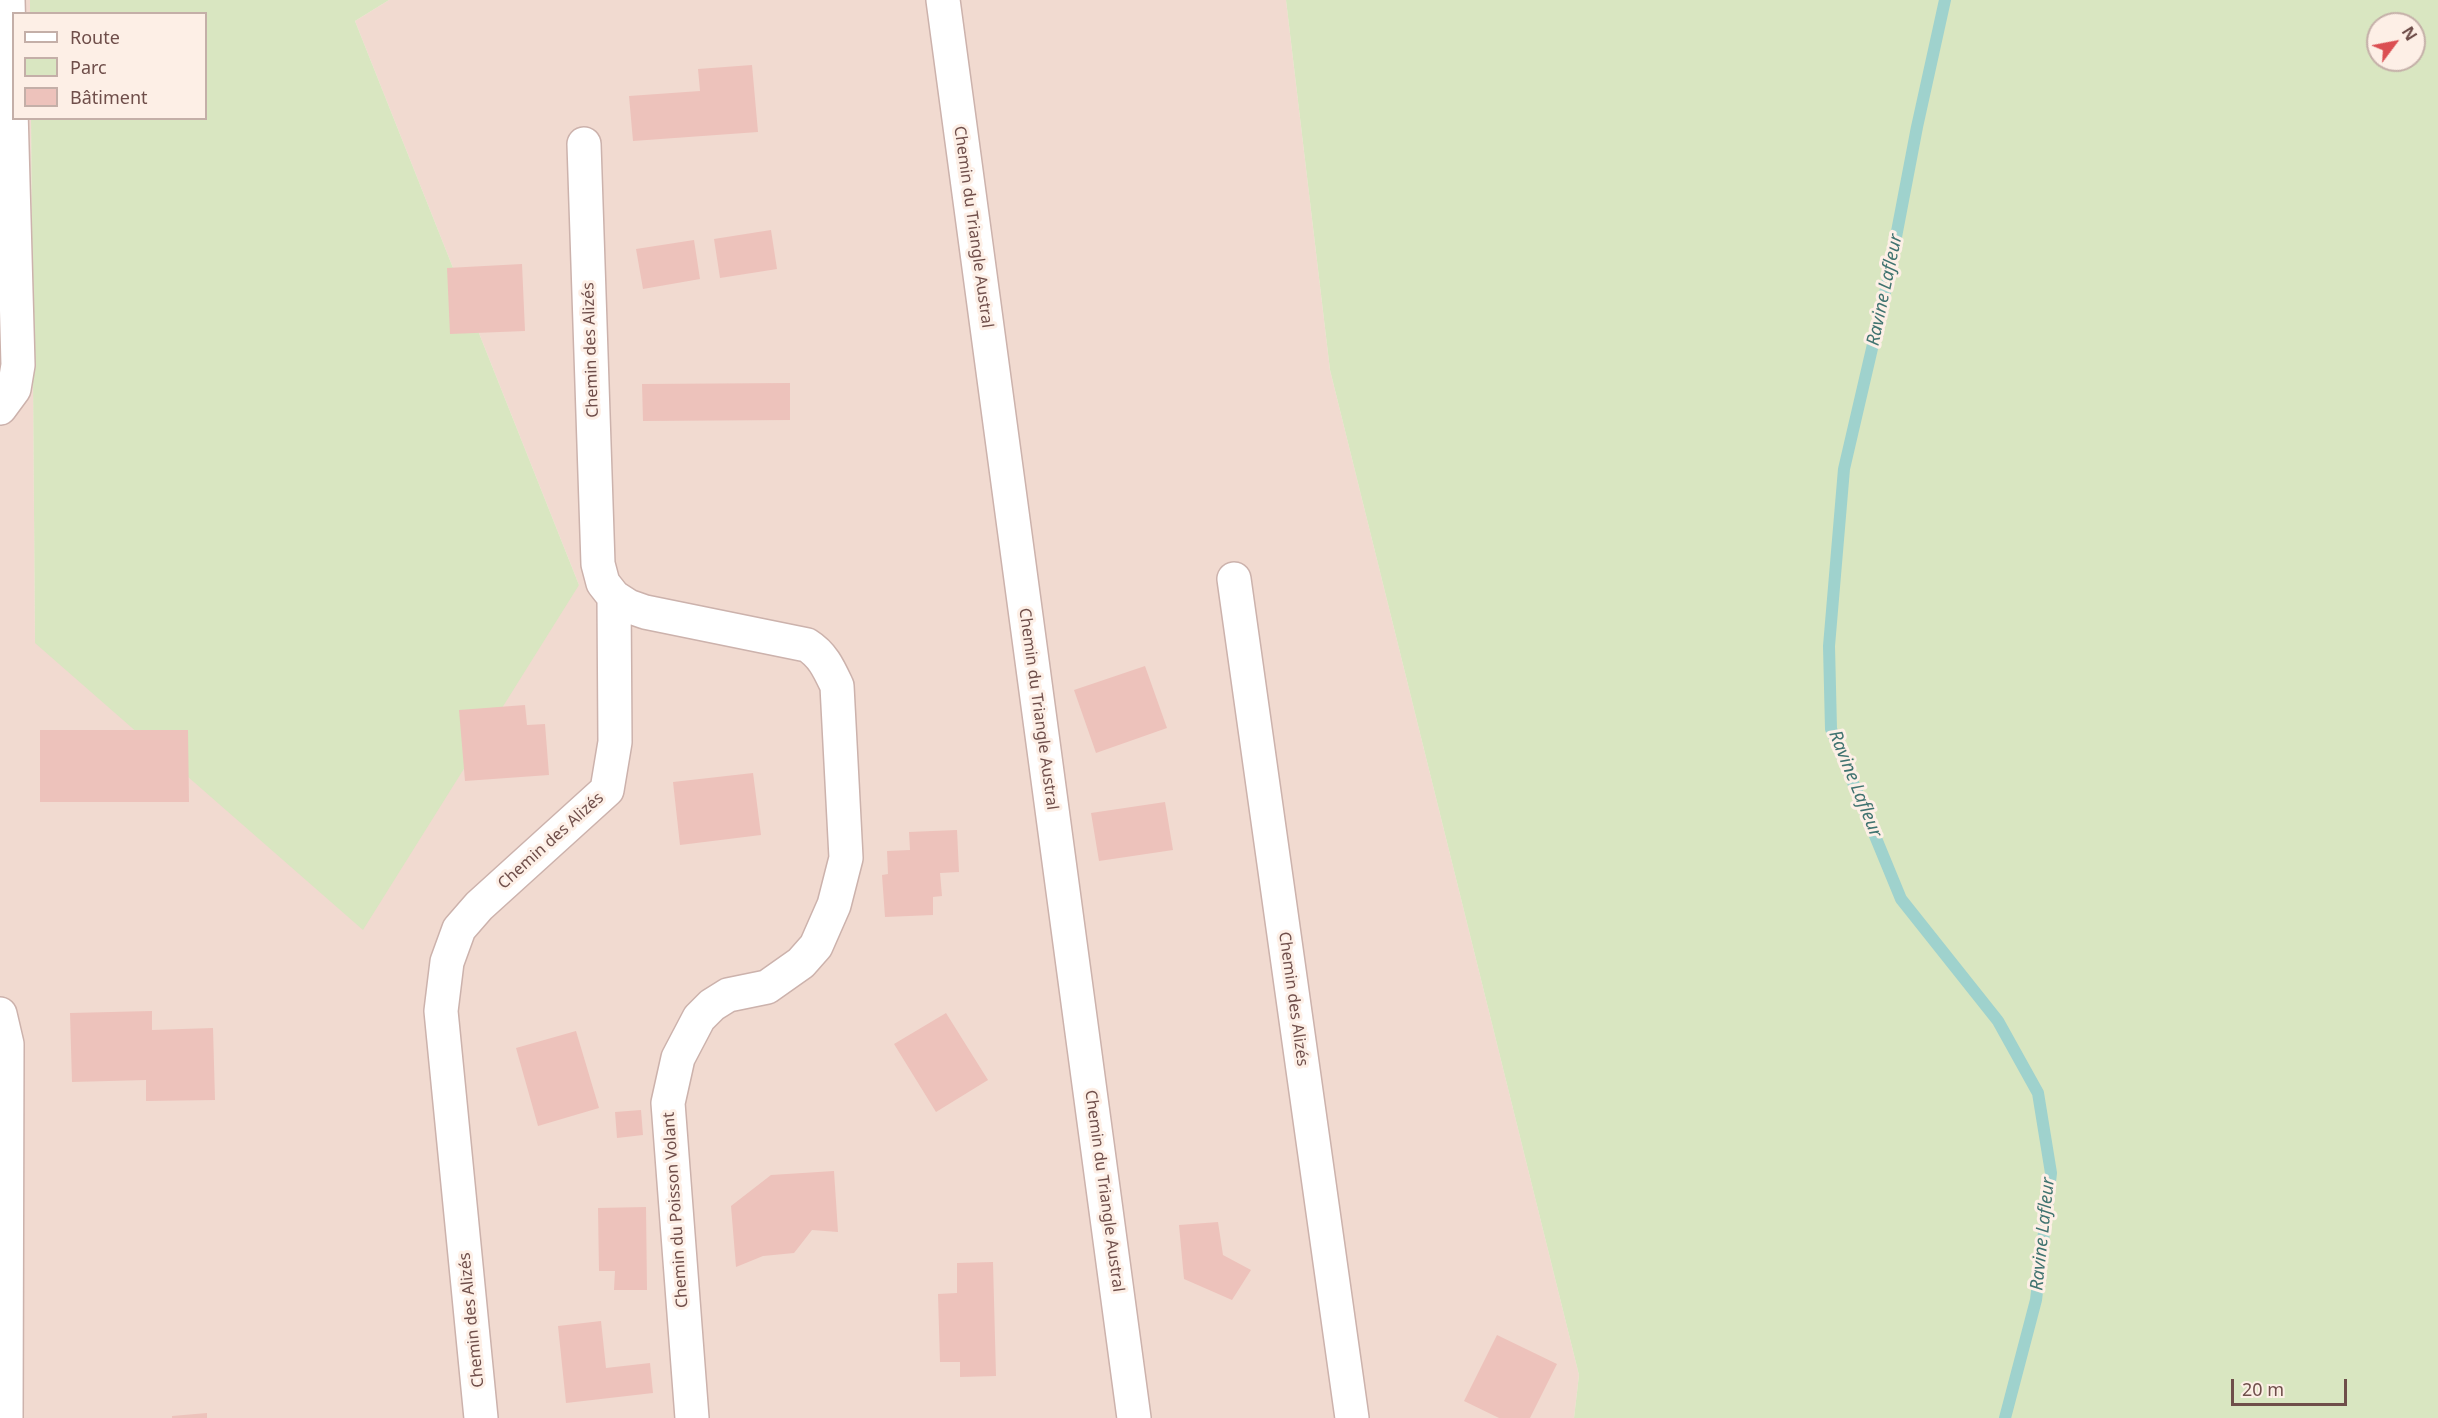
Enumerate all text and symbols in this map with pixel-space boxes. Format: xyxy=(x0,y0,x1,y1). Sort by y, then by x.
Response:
legend xyxy=(12,12,207,120)
north arrow xyxy=(2366,12,2426,72)
text: N xyxy=(2397,22,2422,45)
text: Route xyxy=(70,25,120,49)
text: Parc xyxy=(70,55,107,79)
text: Bâtiment xyxy=(70,85,148,109)
street label: Chemin du Triangle Austral xyxy=(949,125,997,329)
water label: Ravine Lafleur xyxy=(1863,232,1907,348)
street label: Chemin des Alizés xyxy=(579,282,603,418)
street label: Chemin du Triangle Austral xyxy=(1014,607,1062,811)
water label: Ravine Lafleur xyxy=(1824,727,1886,841)
street label: Chemin des Alizés xyxy=(494,789,608,893)
street label: Chemin des Alizés xyxy=(1274,931,1312,1067)
street label: Chemin du Triangle Austral xyxy=(1080,1089,1128,1293)
street label: Chemin du Poisson Volant xyxy=(660,1111,692,1309)
water label: Ravine Lafleur xyxy=(2026,1176,2060,1292)
street label: Chemin des Alizés xyxy=(455,1252,489,1388)
scale bar xyxy=(2234,1367,2350,1405)
text: 20 m xyxy=(2242,1377,2284,1401)

